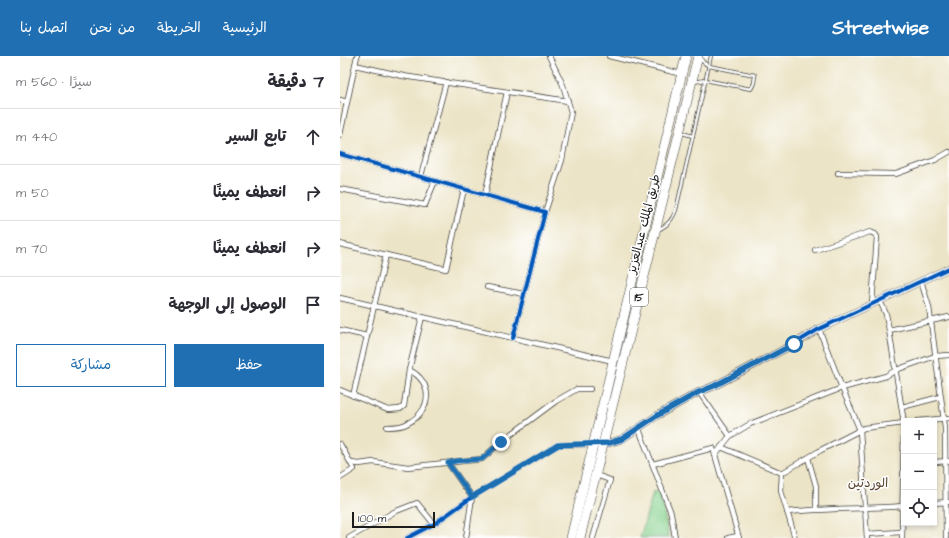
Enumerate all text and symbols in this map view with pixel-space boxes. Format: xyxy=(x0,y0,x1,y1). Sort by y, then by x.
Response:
text: Streetwise xyxy=(832,15,929,42)
text: اتصل بنا xyxy=(20,18,67,38)
text: من نحن xyxy=(89,18,135,38)
text: الخريطة xyxy=(157,18,201,38)
text: الرئيسية xyxy=(223,18,267,38)
text: 7 دقيقة xyxy=(268,70,324,94)
text: سيرًا · 560 m xyxy=(16,73,92,91)
text: تابع السير xyxy=(227,126,286,147)
icon: ahead xyxy=(302,126,324,148)
text: 440 m xyxy=(16,128,57,146)
street label: طريق الملك عبدالعزيز xyxy=(623,172,665,277)
text: انعطف يمينًا xyxy=(213,182,286,203)
icon: right xyxy=(302,182,324,204)
text: 50 m xyxy=(16,184,49,202)
text: انعطف يمينًا xyxy=(213,238,286,259)
icon: right xyxy=(302,238,324,260)
text: 70 m xyxy=(16,240,48,258)
road number: 15 xyxy=(630,288,648,306)
text: الوصول إلى الوجهة xyxy=(169,294,286,315)
icon: arrive xyxy=(302,294,324,316)
route start xyxy=(785,335,803,353)
button: مشاركة xyxy=(16,344,166,387)
button: حفظ xyxy=(174,344,324,387)
map controls xyxy=(901,418,937,526)
button: + xyxy=(901,418,937,454)
route end xyxy=(492,433,510,451)
button: − xyxy=(901,454,937,490)
district label: الوردتين xyxy=(848,474,888,492)
button: locate xyxy=(901,490,937,526)
scale bar xyxy=(352,510,435,529)
text: 100 m xyxy=(358,511,386,526)

